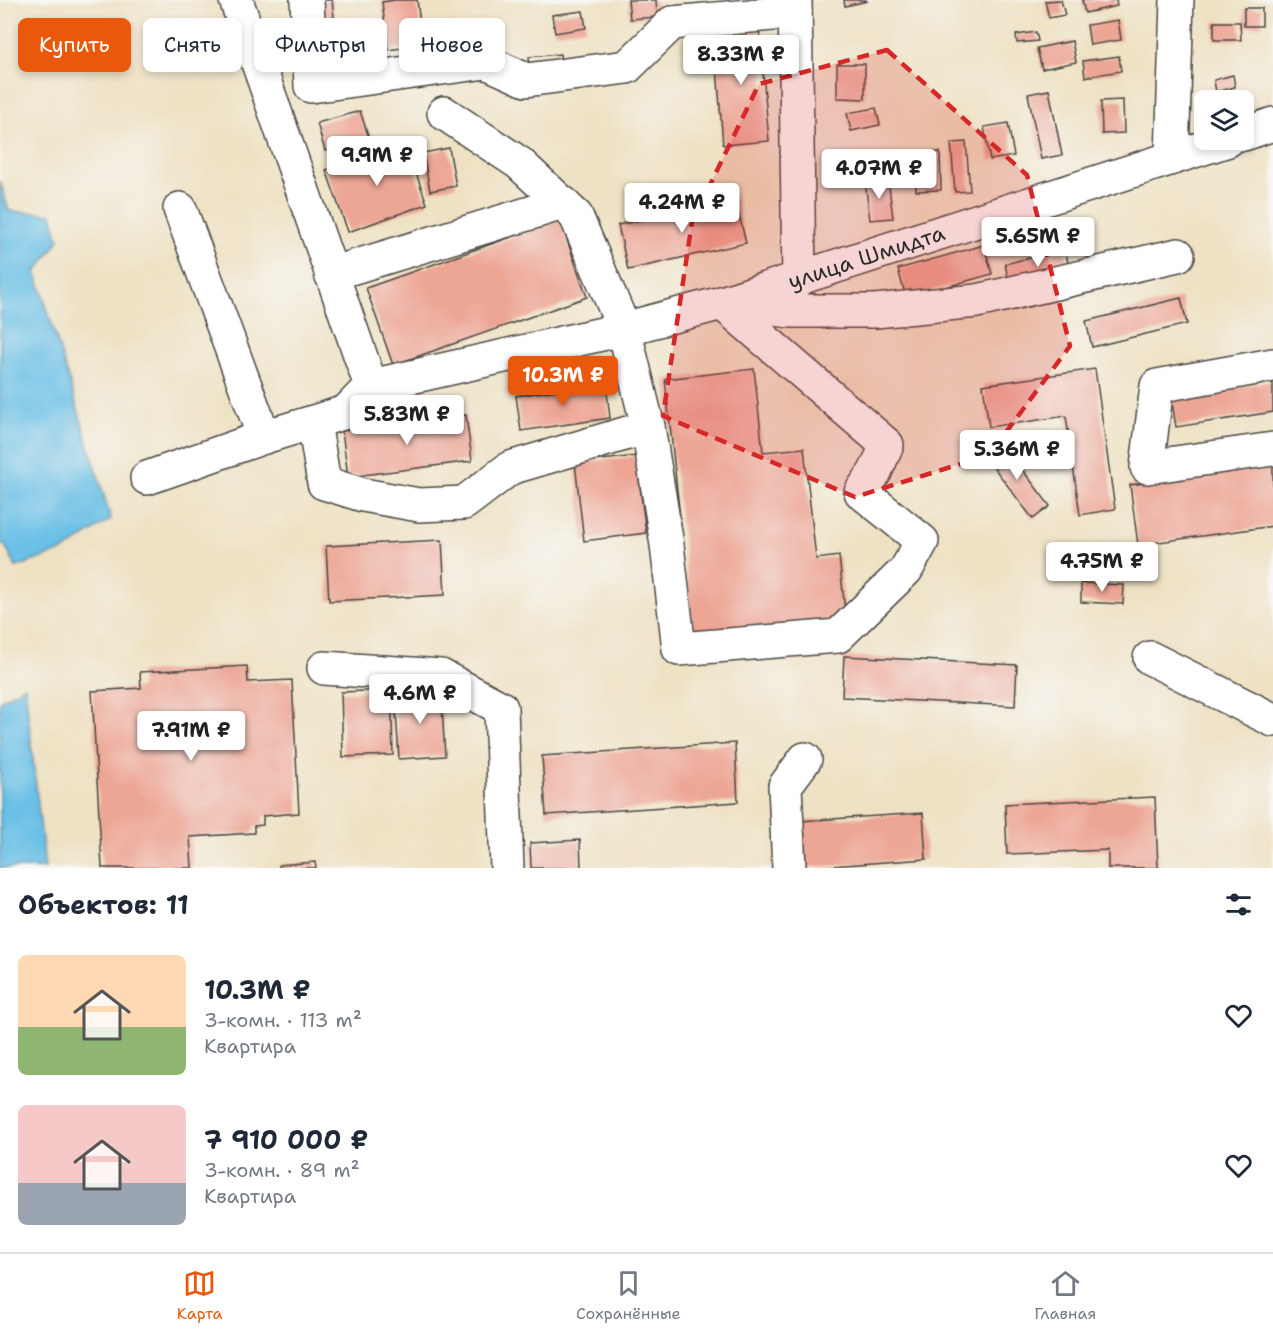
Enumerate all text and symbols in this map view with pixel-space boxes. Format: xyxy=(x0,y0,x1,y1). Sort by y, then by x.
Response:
chip: Купить xyxy=(18,18,131,72)
chip: Снять xyxy=(143,18,242,72)
chip: Фильтры xyxy=(254,18,387,72)
chip: Новое xyxy=(399,18,505,72)
pin: 8.33M ₽ xyxy=(686,35,796,86)
text: 8.33M ₽ xyxy=(697,41,785,67)
map controls xyxy=(1194,90,1254,150)
button: layers xyxy=(1194,90,1254,150)
pin: 9.9M ₽ xyxy=(328,136,426,187)
text: 9.9M ₽ xyxy=(341,142,413,168)
pin: 4.07M ₽ xyxy=(824,149,934,200)
text: 4.07M ₽ xyxy=(836,155,923,181)
pin: 4.24M ₽ xyxy=(627,183,737,234)
text: 4.24M ₽ xyxy=(638,189,726,215)
pin: 5.65M ₽ xyxy=(983,217,1093,268)
street label: улица Шмидта xyxy=(784,218,949,295)
text: 5.65M ₽ xyxy=(996,223,1080,249)
pin: 10.3M ₽ xyxy=(508,356,618,407)
text: 10.3M ₽ xyxy=(522,362,604,388)
pin: 5.83M ₽ xyxy=(352,395,462,446)
text: 5.83M ₽ xyxy=(364,401,450,427)
pin: 5.36M ₽ xyxy=(962,430,1072,481)
text: 5.36M ₽ xyxy=(974,436,1060,462)
pin: 4.75M ₽ xyxy=(1047,542,1157,593)
text: 4.75M ₽ xyxy=(1060,548,1144,574)
pin: 4.6M ₽ xyxy=(371,674,469,725)
text: 4.6M ₽ xyxy=(383,680,457,706)
pin: 7.91M ₽ xyxy=(136,711,246,762)
text: 7.91M ₽ xyxy=(151,717,231,743)
text: Объектов: 11 xyxy=(18,887,189,922)
icon: filters xyxy=(1222,888,1255,921)
text: 10.3M ₽ xyxy=(204,972,311,1007)
icon: home xyxy=(66,979,138,1051)
icon: heart xyxy=(1222,999,1255,1032)
text: 3-комн. · 113 m² xyxy=(204,1007,362,1033)
text: Квартира xyxy=(204,1033,296,1059)
text: 7 910 000 ₽ xyxy=(204,1122,369,1157)
icon: home xyxy=(66,1129,138,1201)
icon: heart xyxy=(1222,1149,1255,1182)
text: 3-комн. · 89 m² xyxy=(204,1157,360,1183)
text: Квартира xyxy=(204,1183,296,1209)
tab: Карта xyxy=(177,1267,223,1324)
tab: Сохранённые xyxy=(576,1267,681,1324)
tab: Главная xyxy=(1034,1267,1096,1324)

